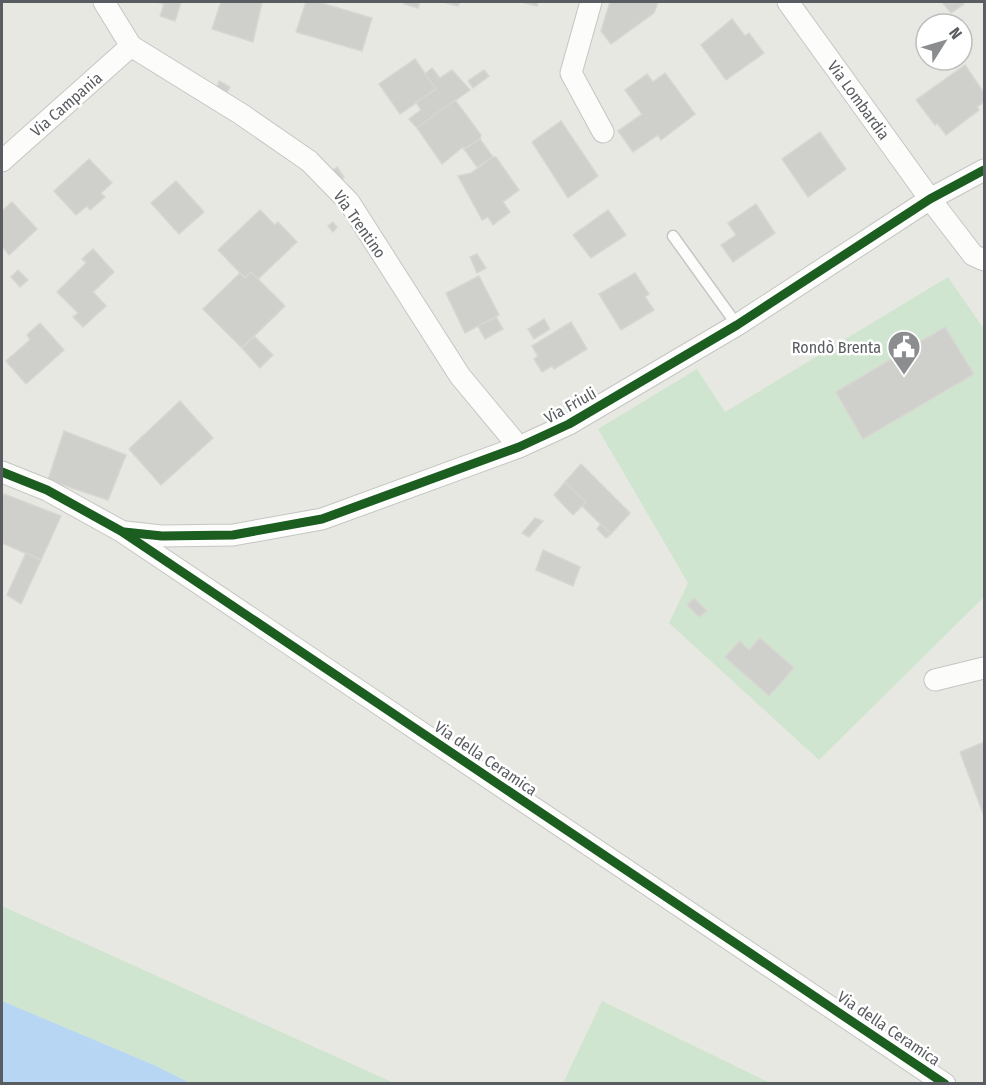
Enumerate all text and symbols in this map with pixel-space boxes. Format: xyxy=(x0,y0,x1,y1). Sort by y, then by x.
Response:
north arrow xyxy=(914,12,974,72)
text: N xyxy=(945,24,966,43)
street label: Via Lombardia xyxy=(824,57,894,144)
street label: Via Campania xyxy=(27,68,106,141)
street label: Via Trentino xyxy=(329,187,390,262)
public building icon: Rondò Brenta xyxy=(886,329,922,376)
place label: Rondò Brenta xyxy=(792,338,881,357)
street label: Via Friuli xyxy=(541,383,600,427)
street label: Via della Ceramica xyxy=(431,717,541,800)
street label: Via della Ceramica xyxy=(834,987,944,1070)

